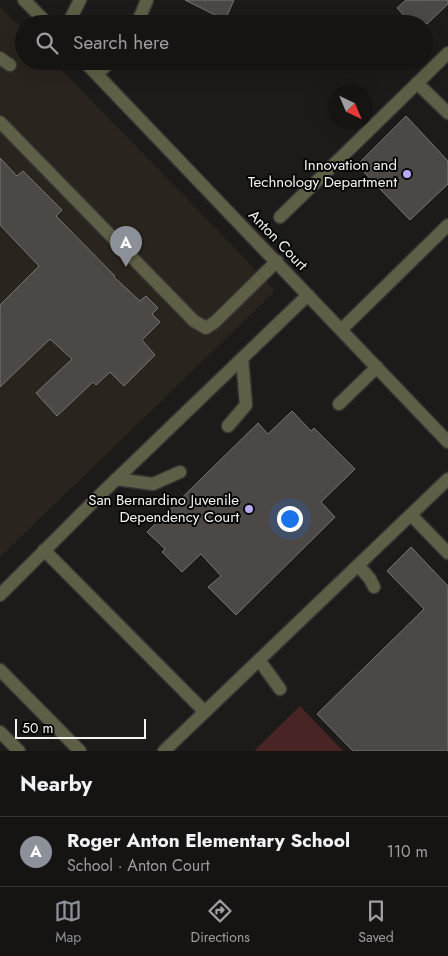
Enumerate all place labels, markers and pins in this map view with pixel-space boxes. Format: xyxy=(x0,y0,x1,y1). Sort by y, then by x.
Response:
place label: Innovation and Technology Department xyxy=(248,154,397,193)
marker: Innovation and Technology Department xyxy=(401,168,413,180)
pin: A xyxy=(110,226,142,267)
place label: San Bernardino Juvenile Dependency Court xyxy=(88,489,239,528)
marker: San Bernardino Juvenile Dependency Court xyxy=(243,503,255,515)

